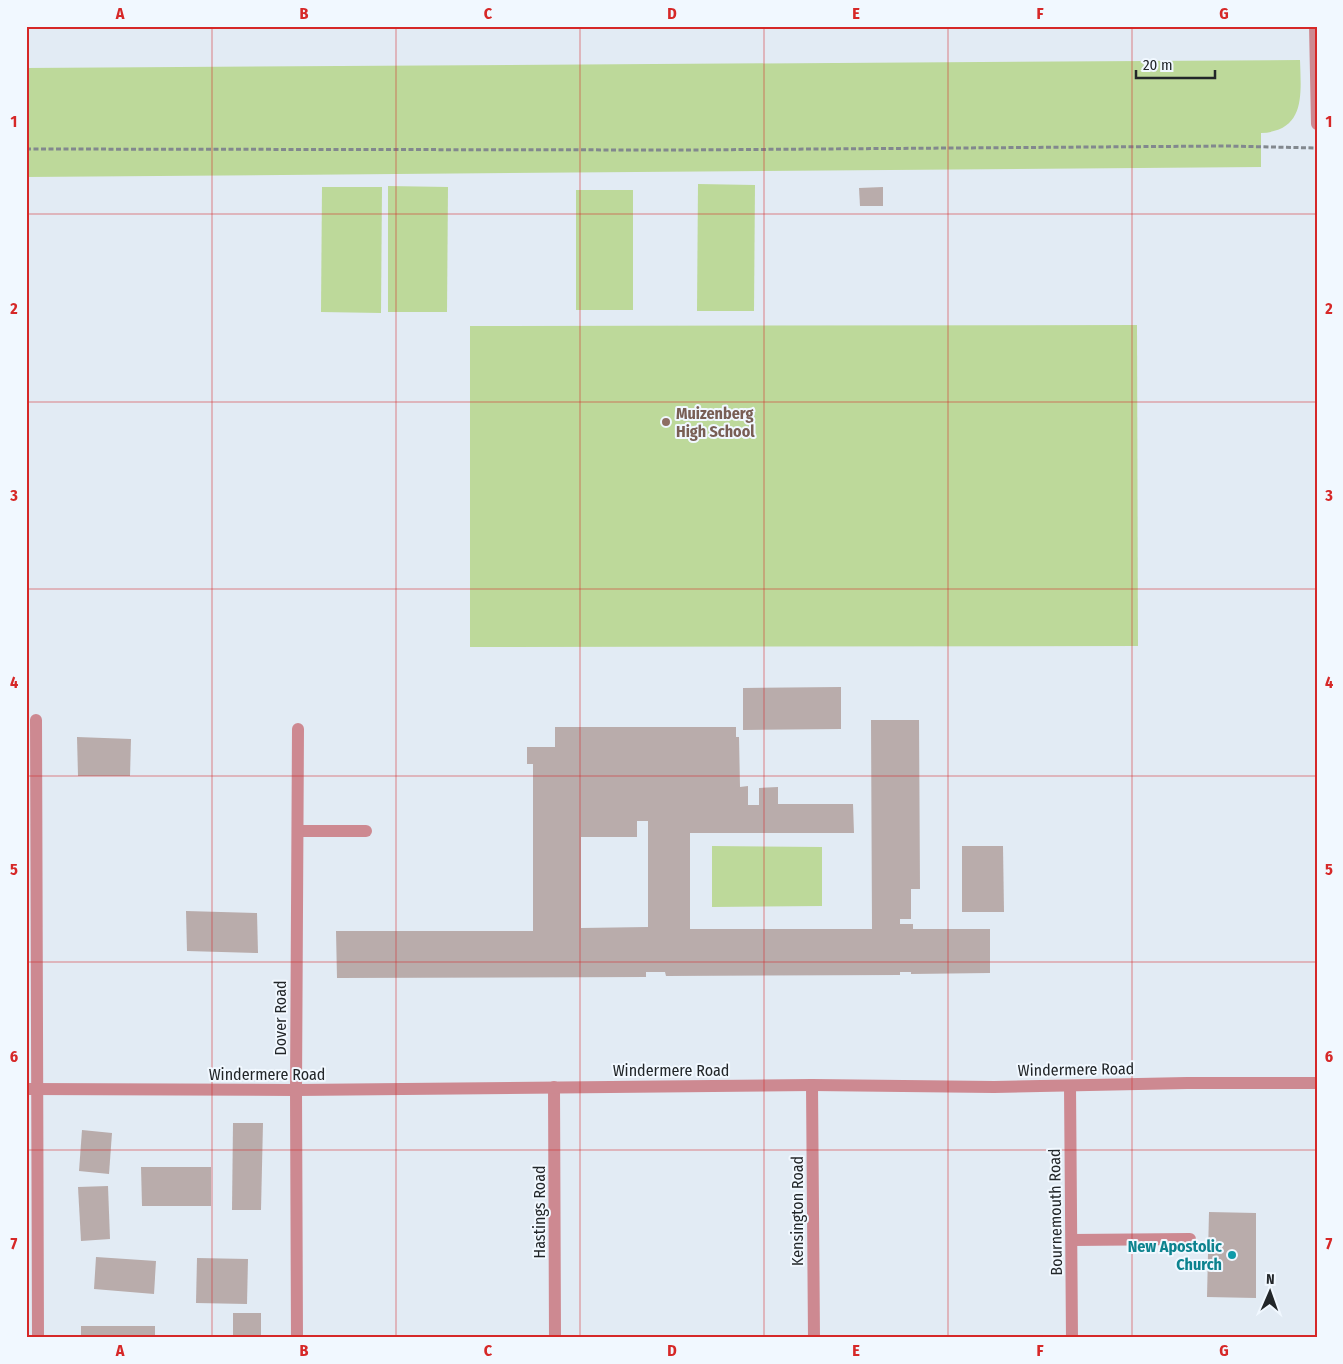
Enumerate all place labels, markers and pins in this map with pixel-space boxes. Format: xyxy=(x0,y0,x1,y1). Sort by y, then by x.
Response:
place label: Muizenberg High School xyxy=(676,404,755,441)
marker: Muizenberg High School xyxy=(660,416,672,428)
place label: New Apostolic Church xyxy=(1128,1237,1222,1274)
marker: New Apostolic Church xyxy=(1226,1249,1238,1261)

